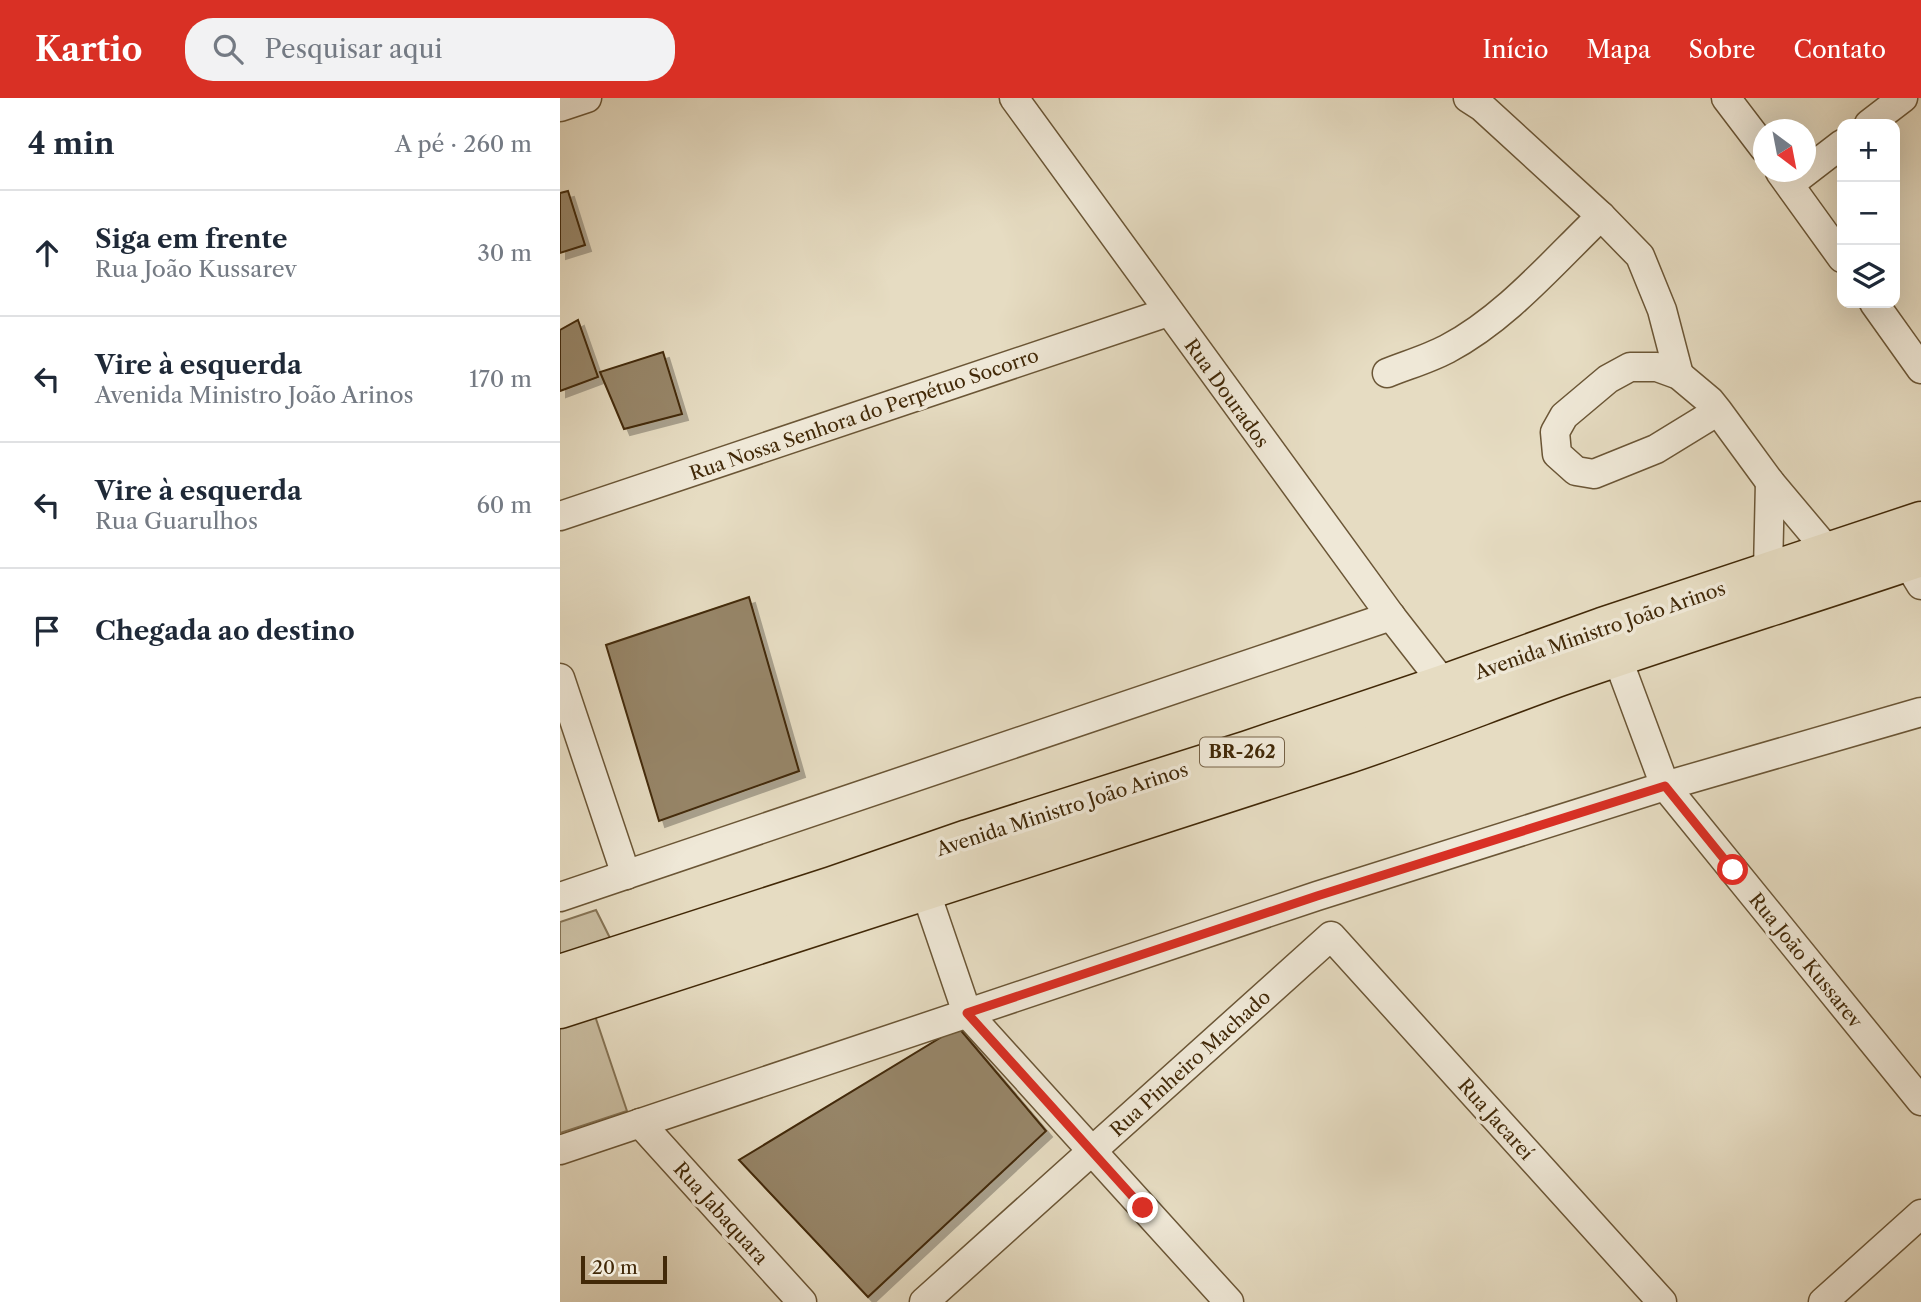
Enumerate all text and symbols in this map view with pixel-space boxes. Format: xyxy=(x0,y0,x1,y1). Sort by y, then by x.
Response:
search box xyxy=(185,18,675,81)
text: Kartio xyxy=(35,29,143,70)
icon: search xyxy=(209,30,247,68)
text: Pesquisar aqui xyxy=(265,33,442,65)
text: Início xyxy=(1482,35,1548,64)
text: Mapa xyxy=(1586,35,1651,64)
text: Sobre xyxy=(1689,35,1755,64)
text: Contato xyxy=(1793,35,1886,64)
north arrow xyxy=(1753,119,1816,182)
map controls xyxy=(1837,119,1900,308)
button: + xyxy=(1837,119,1900,182)
text: 4 min xyxy=(28,125,114,162)
text: A pé · 260 m xyxy=(395,130,532,158)
button: − xyxy=(1837,182,1900,245)
text: Siga em frente xyxy=(95,223,288,255)
icon: ahead xyxy=(28,234,66,272)
text: 30 m xyxy=(477,239,532,267)
button: layers xyxy=(1837,245,1900,308)
text: Rua João Kussarev xyxy=(95,255,297,283)
street label: Rua Dourados xyxy=(1179,334,1274,452)
street label: Rua Nossa Senhora do Perpétuo Socorro xyxy=(687,344,1042,485)
text: Vire à esquerda xyxy=(95,349,302,381)
icon: left xyxy=(28,360,66,398)
text: 170 m xyxy=(469,365,532,393)
text: Avenida Ministro João Arinos xyxy=(95,381,414,409)
text: Vire à esquerda xyxy=(95,475,302,507)
icon: left xyxy=(28,486,66,524)
text: 60 m xyxy=(476,491,532,519)
text: Rua Guarulhos xyxy=(95,507,258,535)
street label: Avenida Ministro João Arinos xyxy=(1471,577,1728,685)
icon: arrive xyxy=(28,612,66,650)
text: Chegada ao destino xyxy=(95,615,355,647)
road number: BR-262 xyxy=(1200,738,1284,766)
street label: Avenida Ministro João Arinos xyxy=(933,758,1191,861)
route start xyxy=(1717,854,1748,885)
street label: Rua João Kussarev xyxy=(1744,888,1867,1033)
street label: Rua Pinheiro Machado xyxy=(1105,985,1275,1141)
street label: Rua Jacareí xyxy=(1453,1074,1538,1165)
street label: Rua Jabaquara xyxy=(669,1157,773,1269)
route end xyxy=(1127,1192,1158,1223)
scale bar xyxy=(581,1253,667,1285)
text: 20 m xyxy=(592,1256,638,1279)

